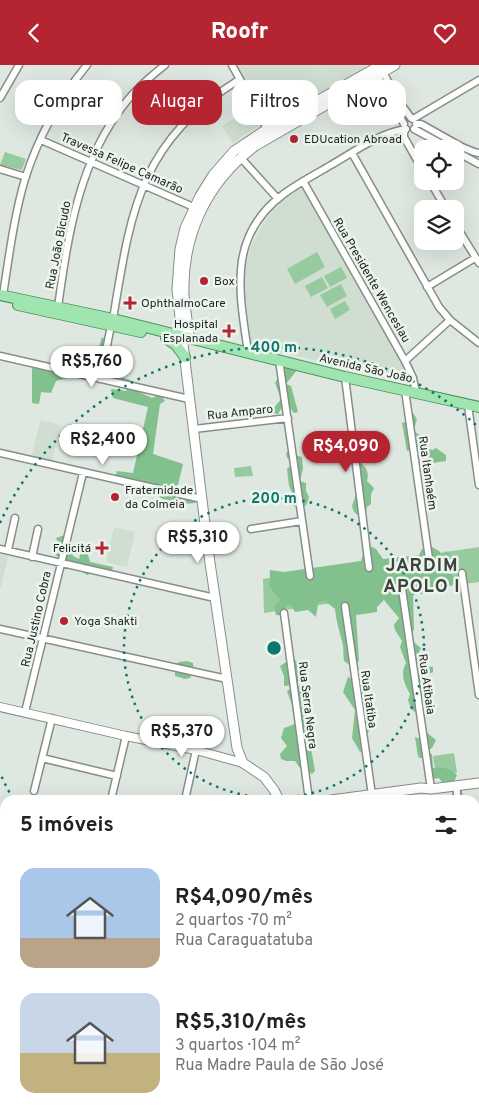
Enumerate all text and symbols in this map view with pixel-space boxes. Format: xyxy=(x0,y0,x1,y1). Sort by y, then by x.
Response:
icon: back xyxy=(20,19,48,47)
text: Roofr xyxy=(211,19,268,46)
icon: heart xyxy=(431,19,459,47)
chip: Comprar xyxy=(15,80,122,125)
chip: Alugar xyxy=(132,80,222,125)
chip: Filtros xyxy=(232,80,318,125)
chip: Novo xyxy=(328,80,406,125)
street label: Travessa Felipe Camarão xyxy=(58,130,186,198)
place label: EDUcation Abroad xyxy=(304,132,402,148)
marker: EDUcation Abroad xyxy=(288,133,300,145)
map controls xyxy=(414,140,464,250)
button: locate xyxy=(414,140,464,190)
street label: Rua João Bicudo xyxy=(43,199,75,291)
button: layers xyxy=(414,200,464,250)
street label: Rua Presidente Wenceslau xyxy=(329,215,413,346)
place label: Box xyxy=(214,274,235,290)
marker: Box xyxy=(198,275,210,287)
marker: OphthalmoCare xyxy=(123,296,137,310)
place label: OphthalmoCare xyxy=(141,296,226,312)
place label: Hospital Esplanada xyxy=(163,317,218,347)
marker: Hospital Esplanada xyxy=(222,324,236,338)
text: 400 m xyxy=(251,339,297,358)
pin: R$5,760 xyxy=(46,345,138,388)
street label: Avenida São João xyxy=(318,350,414,388)
text: R$5,760 xyxy=(61,352,123,372)
street label: Rua Amparo xyxy=(206,402,274,424)
pin: R$2,400 xyxy=(57,423,149,466)
text: R$2,400 xyxy=(70,430,136,450)
pin: R$4,090 xyxy=(300,431,392,473)
street label: Rua Itanhaém xyxy=(414,435,440,511)
text: R$4,090 xyxy=(313,437,379,457)
place label: Fraternidade da Colmeia xyxy=(125,483,193,513)
text: 200 m xyxy=(251,490,297,509)
marker: Fraternidade da Colmeia xyxy=(109,491,121,503)
pin: R$5,310 xyxy=(152,521,244,564)
text: R$5,310 xyxy=(168,528,228,548)
place label: Felicitá xyxy=(53,541,91,557)
marker: Felicitá xyxy=(95,541,109,555)
district label: JARDIM APOLO I xyxy=(383,555,461,599)
street label: Rua Justino Cobra xyxy=(18,570,56,669)
place label: Yoga Shakti xyxy=(74,614,137,630)
marker: Yoga Shakti xyxy=(58,615,70,627)
centre of rings xyxy=(265,639,283,657)
street label: Rua Atibaia xyxy=(414,653,438,716)
street label: Rua Serra Negra xyxy=(294,660,320,750)
street label: Rua Itatiba xyxy=(356,669,380,729)
pin: R$5,370 xyxy=(136,715,228,758)
text: R$5,370 xyxy=(151,722,213,742)
icon: filters xyxy=(432,811,460,839)
text: 5 imóveis xyxy=(20,812,114,839)
text: R$4,090/mês xyxy=(175,884,313,911)
icon: home xyxy=(60,888,120,948)
text: 2 quartos · 70 m² xyxy=(175,911,292,931)
text: Rua Caraguatatuba xyxy=(175,931,313,951)
text: R$5,310/mês xyxy=(175,1009,307,1036)
icon: home xyxy=(60,1013,120,1073)
text: 3 quartos · 104 m² xyxy=(175,1036,301,1056)
text: Rua Madre Paula de São José xyxy=(175,1056,384,1076)

